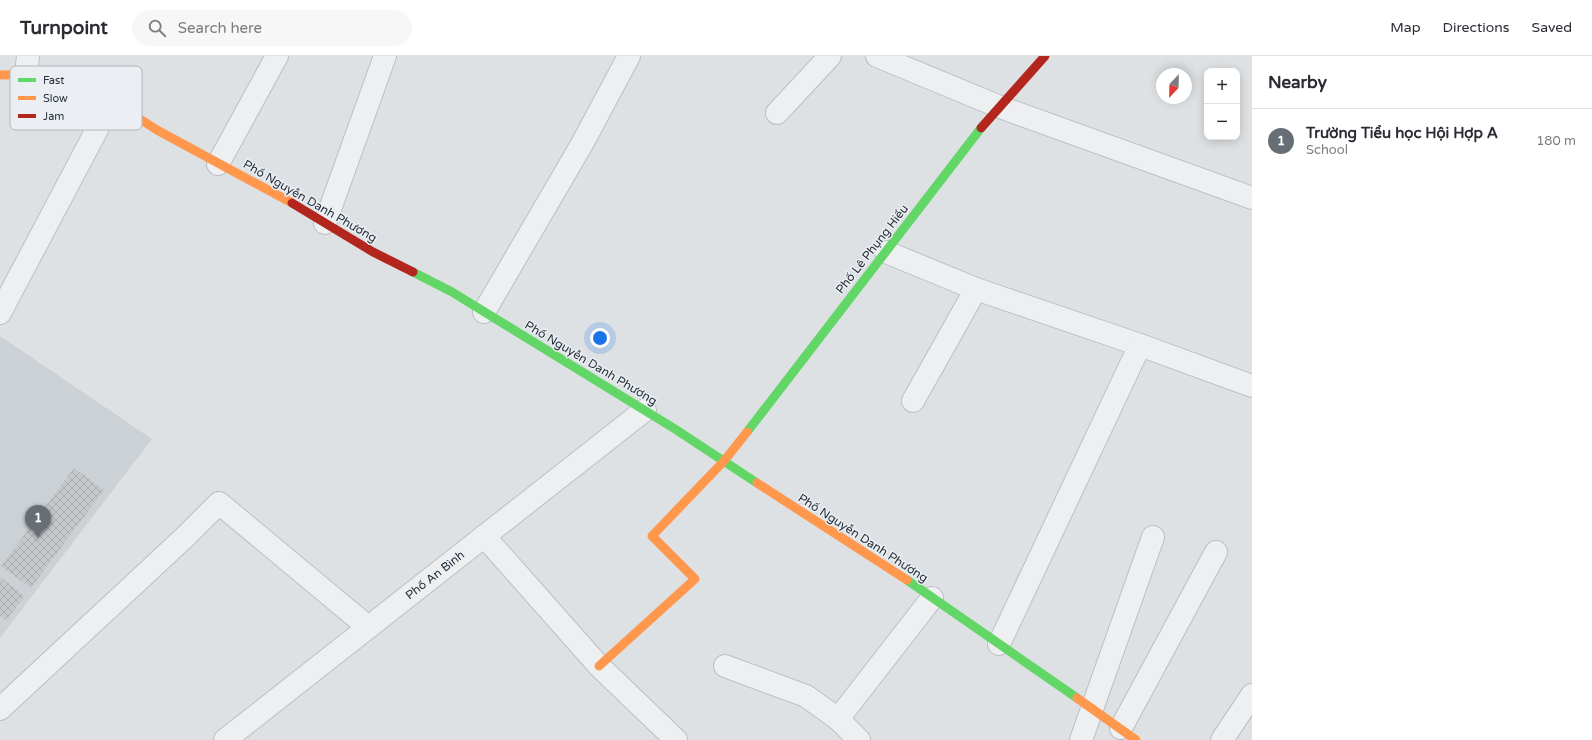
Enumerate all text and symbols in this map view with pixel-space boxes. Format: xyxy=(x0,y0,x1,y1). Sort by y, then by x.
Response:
search box xyxy=(132,10,412,46)
text: Turnpoint xyxy=(20,17,108,39)
icon: search xyxy=(146,17,168,39)
text: Search here xyxy=(178,19,262,37)
text: Map xyxy=(1390,19,1421,36)
text: Directions xyxy=(1443,19,1510,36)
text: Saved xyxy=(1532,19,1572,36)
legend xyxy=(10,66,142,130)
north arrow xyxy=(1156,68,1192,104)
map controls xyxy=(1204,68,1240,140)
button: + xyxy=(1204,68,1240,104)
text: Nearby xyxy=(1268,72,1327,93)
text: Fast xyxy=(43,74,64,87)
text: Slow xyxy=(43,92,68,105)
button: − xyxy=(1204,104,1240,140)
text: Jam xyxy=(43,110,64,123)
text: Trường Tiểu học Hội Hợp A xyxy=(1306,124,1498,142)
text: 1 xyxy=(1277,133,1285,149)
text: 180 m xyxy=(1536,133,1576,149)
text: School xyxy=(1306,142,1348,158)
street label: Phố Nguyễn Danh Phương xyxy=(241,157,379,245)
street label: Phố Lê Phụng Hiểu xyxy=(833,202,911,296)
street label: Phố Nguyễn Danh Phương xyxy=(522,318,660,408)
your location xyxy=(590,328,610,348)
street label: Phố Nguyễn Danh Phương xyxy=(796,491,930,585)
pin: 1 xyxy=(25,505,51,538)
street label: Phố An Bình xyxy=(403,548,467,602)

